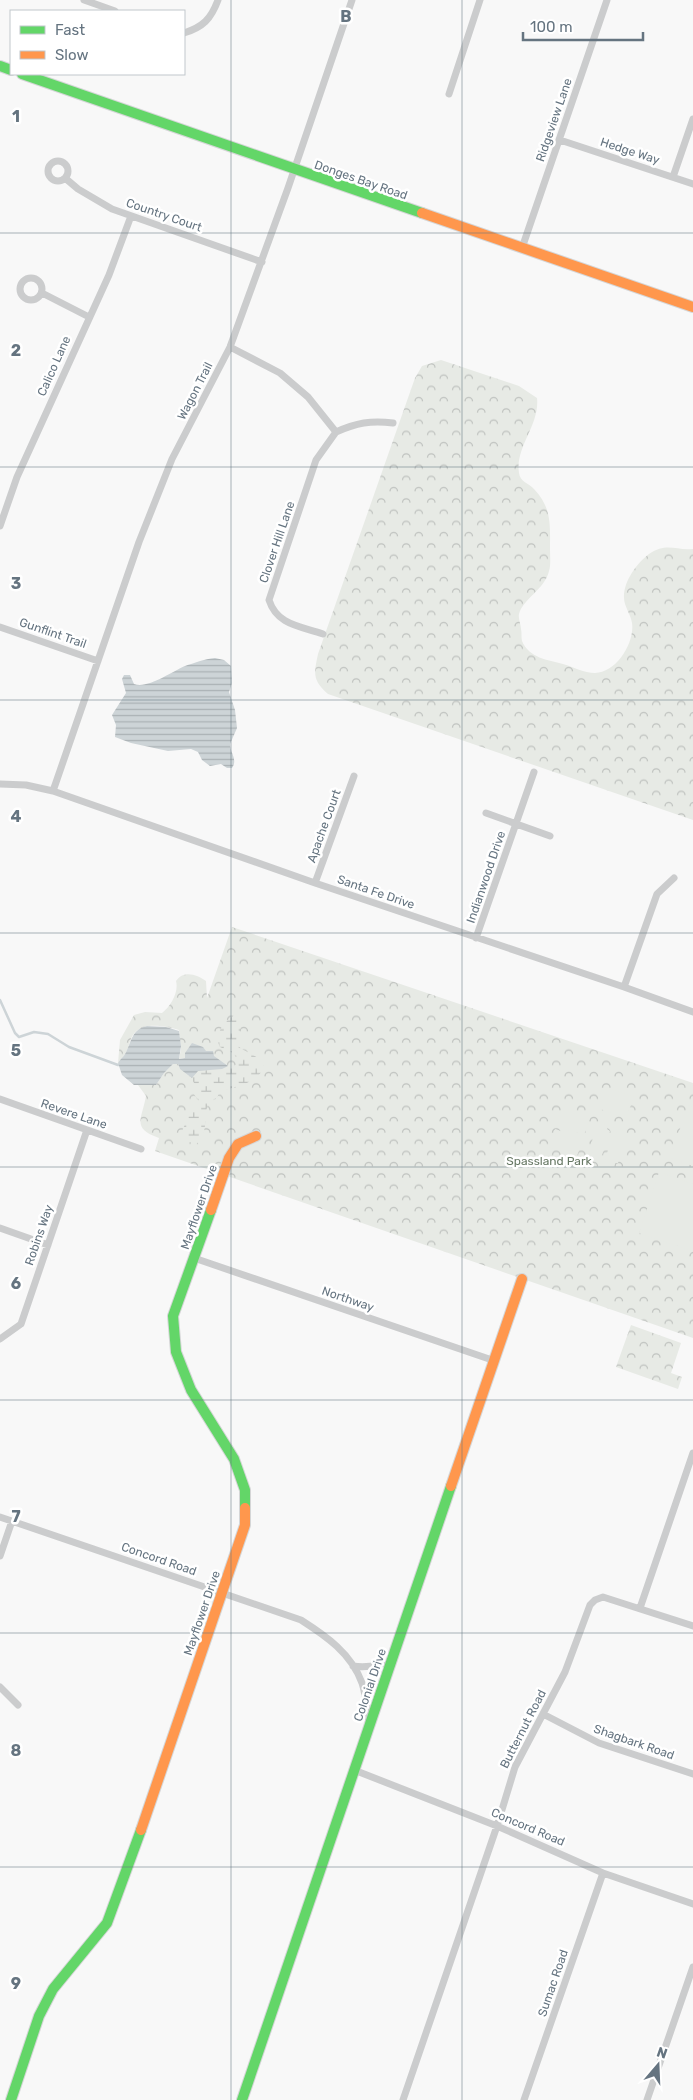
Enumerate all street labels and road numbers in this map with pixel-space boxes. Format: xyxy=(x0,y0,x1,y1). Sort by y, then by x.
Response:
street label: Ridgeview Lane xyxy=(533,76,575,164)
street label: Hedge Way xyxy=(599,135,662,167)
street label: Donges Bay Road xyxy=(313,157,409,203)
street label: Country Court xyxy=(124,195,204,235)
street label: Calico Lane xyxy=(35,334,74,398)
street label: Wagon Trail xyxy=(175,360,216,422)
street label: Clover Hill Lane xyxy=(256,499,298,585)
street label: Gunflint Trail xyxy=(18,615,88,651)
street label: Apache Court xyxy=(304,787,344,864)
street label: Indianwood Drive xyxy=(464,829,508,925)
street label: Santa Fe Drive xyxy=(335,872,417,912)
street label: Revere Lane xyxy=(39,1096,109,1132)
street label: Mayflower Drive xyxy=(178,1162,220,1251)
street label: Robins Way xyxy=(22,1202,56,1267)
street label: Northway xyxy=(320,1284,376,1315)
street label: Concord Road xyxy=(120,1540,198,1578)
street label: Mayflower Drive xyxy=(181,1568,223,1657)
street label: Colonial Drive xyxy=(351,1646,389,1723)
street label: Butternut Road xyxy=(497,1687,549,1771)
street label: Shagbark Road xyxy=(592,1722,676,1762)
street label: Concord Road xyxy=(489,1805,567,1849)
street label: Sumac Road xyxy=(535,1948,571,2018)

